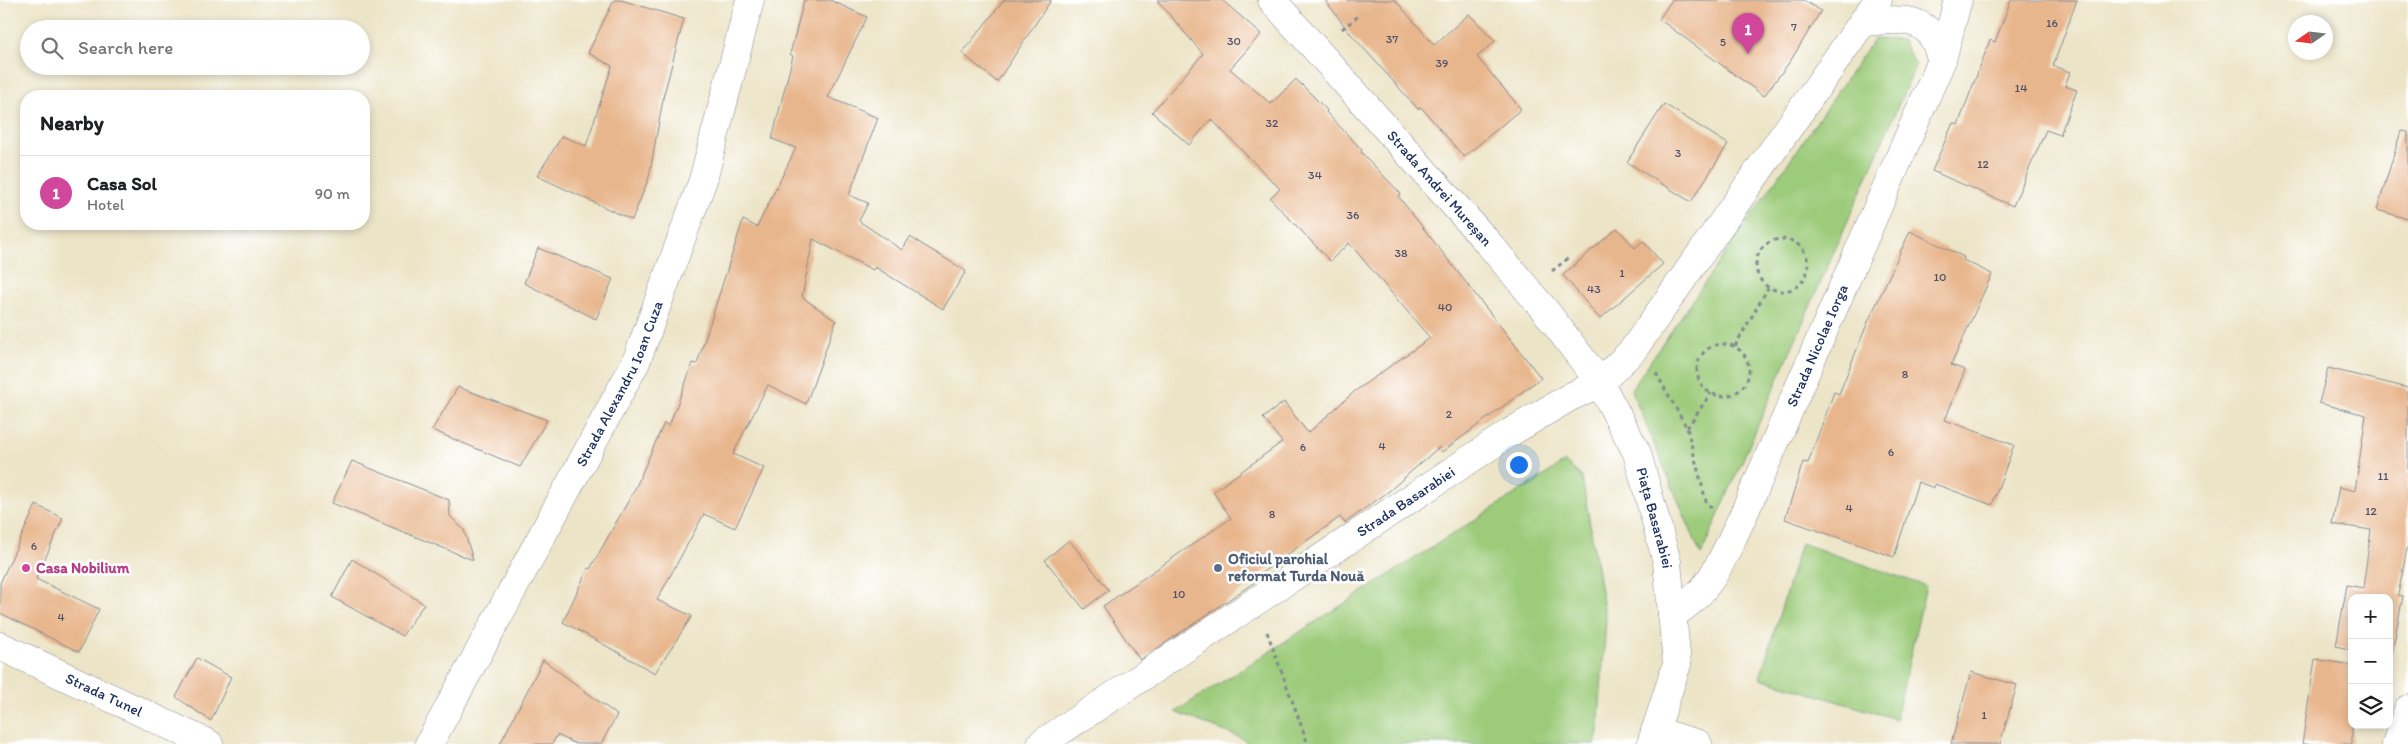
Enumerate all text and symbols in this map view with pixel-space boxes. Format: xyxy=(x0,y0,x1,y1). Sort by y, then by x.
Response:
pin: 1 xyxy=(1732,13,1764,54)
north arrow xyxy=(2288,15,2333,60)
house number: 16 xyxy=(2046,16,2058,30)
search box xyxy=(20,20,370,75)
house number: 7 xyxy=(1791,20,1797,34)
house number: 37 xyxy=(1386,32,1398,46)
icon: search xyxy=(38,34,66,62)
house number: 30 xyxy=(1227,34,1241,48)
house number: 5 xyxy=(1720,35,1726,49)
text: Search here xyxy=(78,36,173,59)
house number: 39 xyxy=(1436,56,1448,70)
house number: 14 xyxy=(2015,81,2027,95)
text: Nearby xyxy=(40,110,104,135)
house number: 32 xyxy=(1266,116,1279,130)
street label: Strada Andrei Mureșan xyxy=(1383,127,1496,250)
house number: 3 xyxy=(1675,146,1682,160)
house number: 12 xyxy=(1977,157,1990,171)
house number: 34 xyxy=(1308,168,1322,182)
text: Casa Sol xyxy=(87,172,157,195)
text: 1 xyxy=(52,184,60,203)
text: 90 m xyxy=(315,184,350,203)
text: Hotel xyxy=(87,195,124,214)
house number: 36 xyxy=(1347,208,1359,222)
house number: 38 xyxy=(1394,246,1408,260)
house number: 1 xyxy=(1619,266,1625,280)
house number: 10 xyxy=(1934,270,1946,284)
street label: Strada Nicolae Iorga xyxy=(1783,281,1852,410)
house number: 43 xyxy=(1587,282,1601,296)
street label: Strada Alexandru Ioan Cuza xyxy=(572,298,667,470)
house number: 40 xyxy=(1438,300,1452,314)
house number: 8 xyxy=(1902,367,1909,381)
house number: 2 xyxy=(1446,407,1453,421)
house number: 4 xyxy=(1378,439,1386,453)
house number: 6 xyxy=(1300,440,1306,454)
house number: 6 xyxy=(1888,445,1894,459)
your location xyxy=(1506,452,1532,478)
street label: Strada Basarabiei xyxy=(1353,463,1458,541)
street label: Piața Basarabiei xyxy=(1632,465,1677,569)
house number: 11 xyxy=(2377,469,2389,483)
house number: 4 xyxy=(1845,501,1853,515)
house number: 12 xyxy=(2365,504,2378,518)
house number: 8 xyxy=(1269,507,1276,521)
house number: 6 xyxy=(31,539,37,553)
place label: Oficiul parohial reformat Turda Nouă xyxy=(1228,550,1364,585)
place label: Casa Nobilium xyxy=(36,559,130,577)
marker: Casa Nobilium xyxy=(20,562,32,574)
marker: Oficiul parohial reformat Turda Nouă xyxy=(1212,562,1224,574)
house number: 10 xyxy=(1173,587,1185,601)
map controls xyxy=(2348,594,2393,729)
button: + xyxy=(2348,594,2393,639)
house number: 4 xyxy=(57,610,65,624)
button: − xyxy=(2348,639,2393,684)
street label: Strada Tunel xyxy=(63,669,146,721)
button: layers xyxy=(2348,684,2393,729)
house number: 1 xyxy=(1981,708,1987,722)

